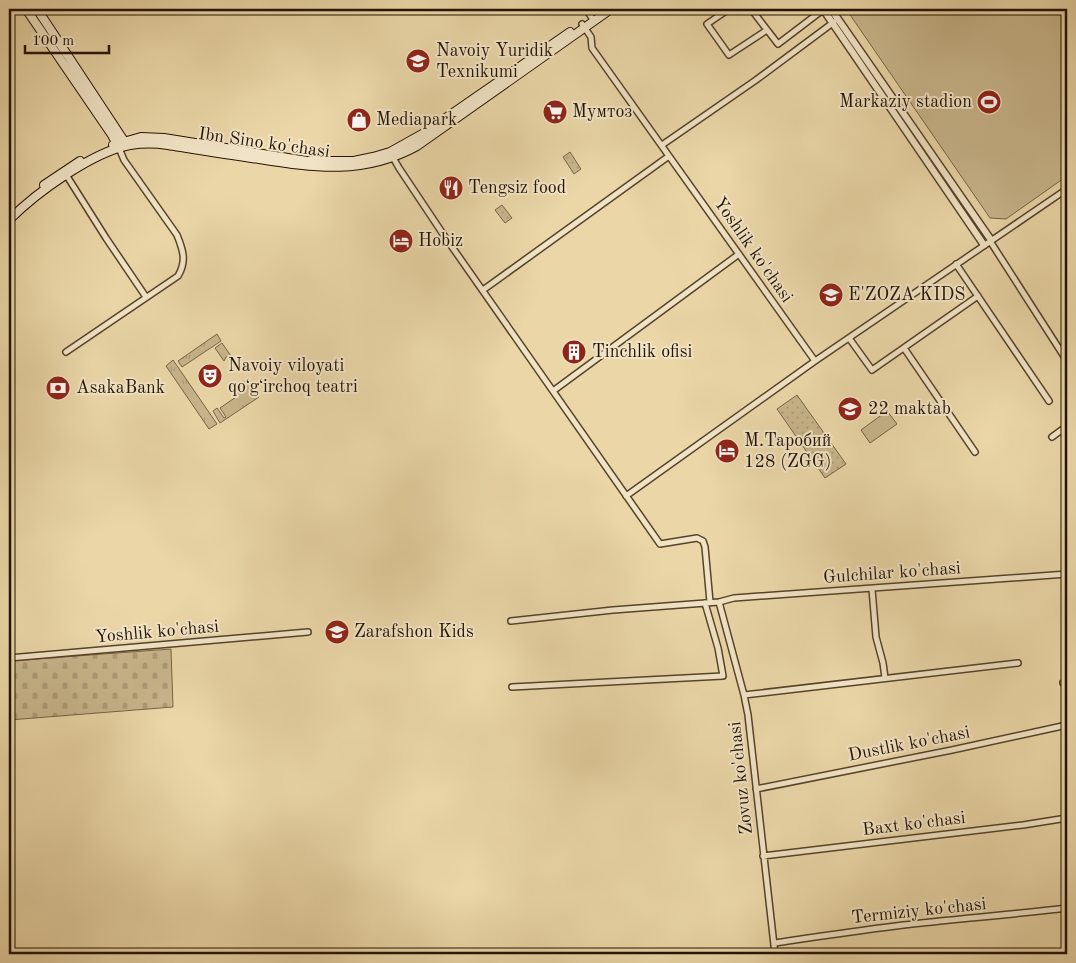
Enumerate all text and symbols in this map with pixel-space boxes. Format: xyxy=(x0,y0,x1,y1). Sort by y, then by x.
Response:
scale bar xyxy=(25,22,109,54)
text: 100 m xyxy=(32,34,74,49)
place label: Navoiy Yuridik Texnikumi xyxy=(436,42,553,81)
school or university icon: Navoiy Yuridik Texnikumi xyxy=(405,48,431,74)
sports icon: Markaziy stadion xyxy=(976,89,1002,115)
place label: Markaziy stadion xyxy=(839,93,972,111)
supermarket icon: Мумтоз xyxy=(542,99,568,125)
place label: Мумтоз xyxy=(572,103,632,121)
shop icon: Mediapark xyxy=(346,107,372,133)
place label: Mediapark xyxy=(376,111,457,129)
street label: Ibn Sino ko'chasi xyxy=(197,125,331,161)
restaurant icon: Tengsiz food xyxy=(438,175,464,201)
place label: Tengsiz food xyxy=(468,179,566,197)
street label: Yoshlik ko'chasi xyxy=(710,194,796,306)
hotel icon: Hobiz xyxy=(388,228,414,254)
place label: Hobiz xyxy=(418,232,463,250)
school or university icon: E'ZOZA KIDS xyxy=(818,282,844,308)
place label: E'ZOZA KIDS xyxy=(848,286,966,304)
building icon: Tinchlik ofisi xyxy=(561,339,587,365)
place label: Tinchlik ofisi xyxy=(592,343,692,361)
place label: Navoiy viloyati qoʻgʻirchoq teatri xyxy=(228,357,358,396)
theatre icon: Navoiy viloyati qoʻgʻirchoq teatri xyxy=(197,363,223,389)
bank icon: AsakaBank xyxy=(45,375,71,401)
place label: AsakaBank xyxy=(76,379,165,397)
school or university icon: 22 maktab xyxy=(837,396,863,422)
place label: 22 maktab xyxy=(868,400,951,418)
place label: М.Таробий 128 (ZGG) xyxy=(744,432,831,471)
hotel icon: М.Таробий 128 (ZGG) xyxy=(714,438,740,464)
street label: Gulchilar ko'chasi xyxy=(823,559,962,587)
street label: Yoshlik ko'chasi xyxy=(94,618,220,646)
school or university icon: Zarafshon Kids xyxy=(324,619,350,645)
place label: Zarafshon Kids xyxy=(354,623,474,641)
street label: Zovuz ko'chasi xyxy=(726,720,756,836)
street label: Dustlik ko'chasi xyxy=(847,723,972,765)
street label: Baxt ko'chasi xyxy=(861,809,967,839)
street label: Termiziy ko'chasi xyxy=(851,895,988,927)

